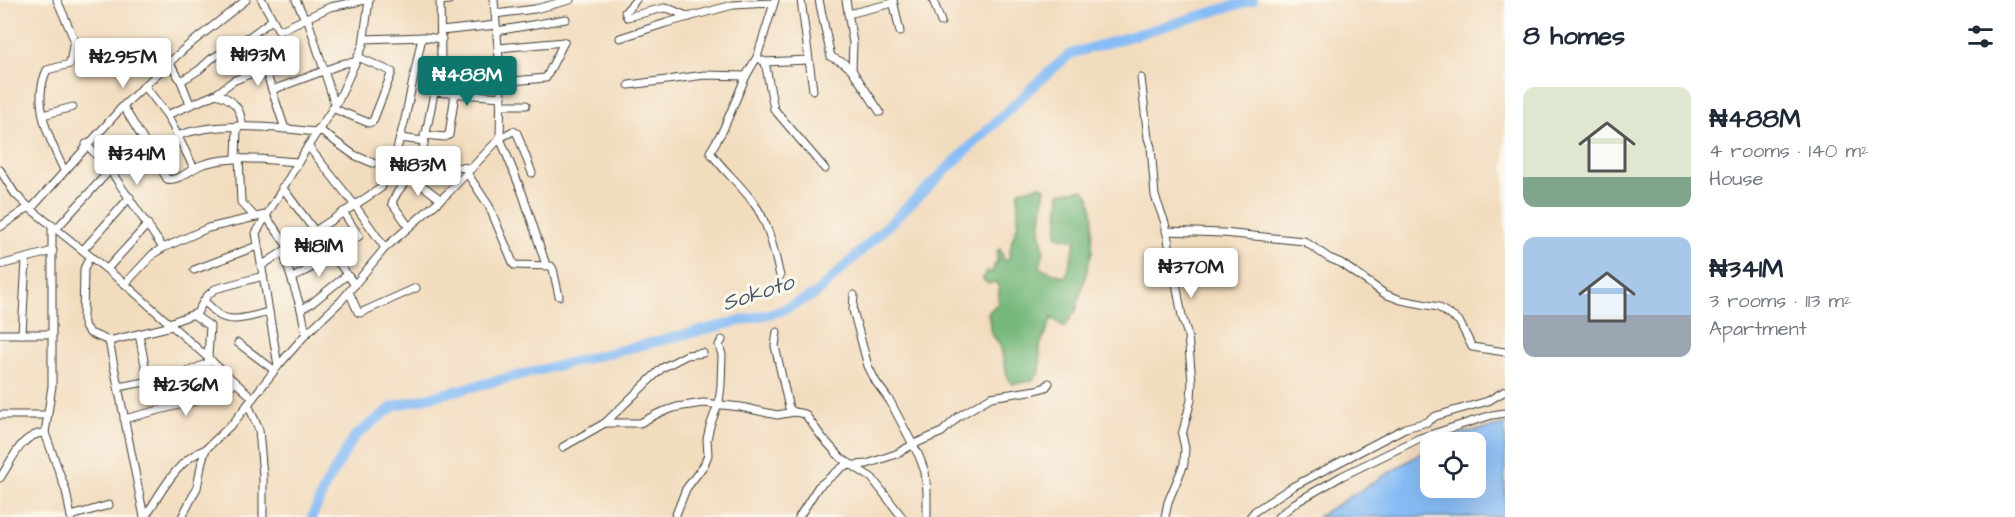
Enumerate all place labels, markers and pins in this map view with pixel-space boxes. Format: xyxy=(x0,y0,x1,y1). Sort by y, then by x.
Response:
pin: ₦193M xyxy=(216,36,300,87)
pin: ₦295M xyxy=(81,38,165,89)
pin: ₦488M xyxy=(425,56,509,107)
pin: ₦341M xyxy=(95,135,179,186)
pin: ₦183M xyxy=(376,146,460,197)
pin: ₦181M xyxy=(277,227,361,278)
pin: ₦370M xyxy=(1149,248,1233,299)
pin: ₦236M xyxy=(144,366,228,417)

